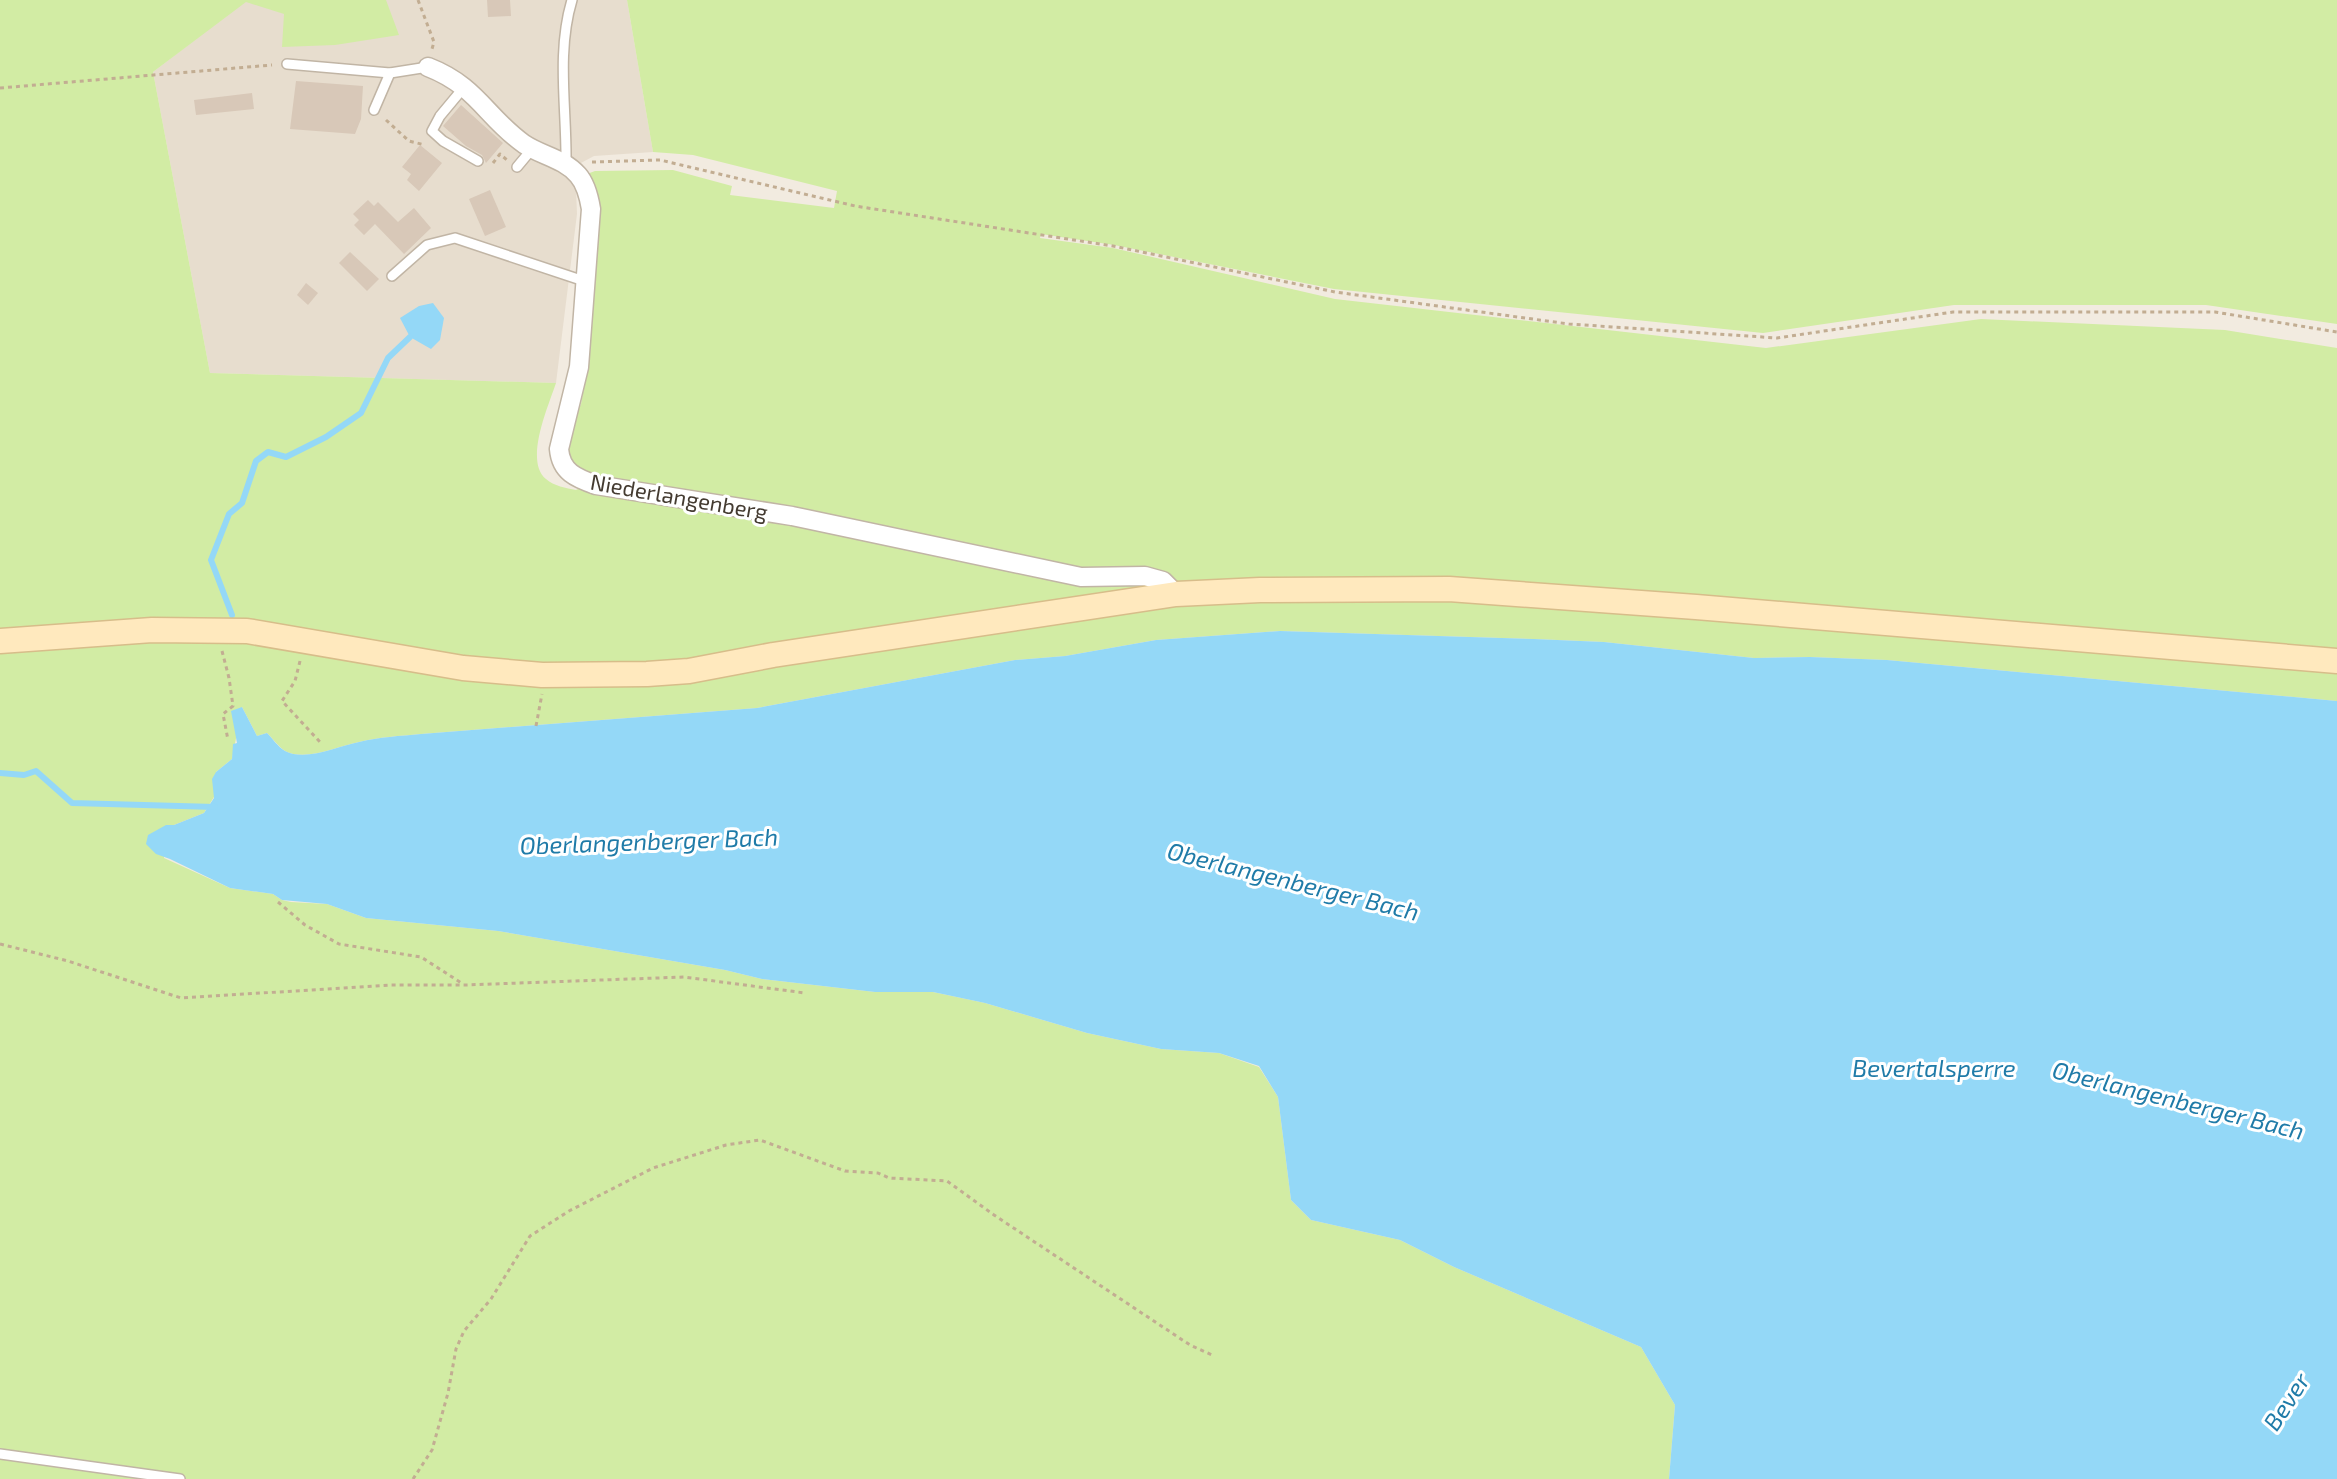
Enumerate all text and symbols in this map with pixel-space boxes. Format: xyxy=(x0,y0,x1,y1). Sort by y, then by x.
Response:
street label: Niederlangenberg xyxy=(588,468,770,524)
water label: Oberlangenberger Bach xyxy=(519,821,779,860)
water label: Oberlangenberger Bach xyxy=(1164,835,1422,926)
water label: Bevertalsperre xyxy=(1852,1053,2016,1082)
water label: Oberlangenberger Bach xyxy=(2049,1054,2307,1145)
water label: Bever xyxy=(2256,1367,2315,1435)

